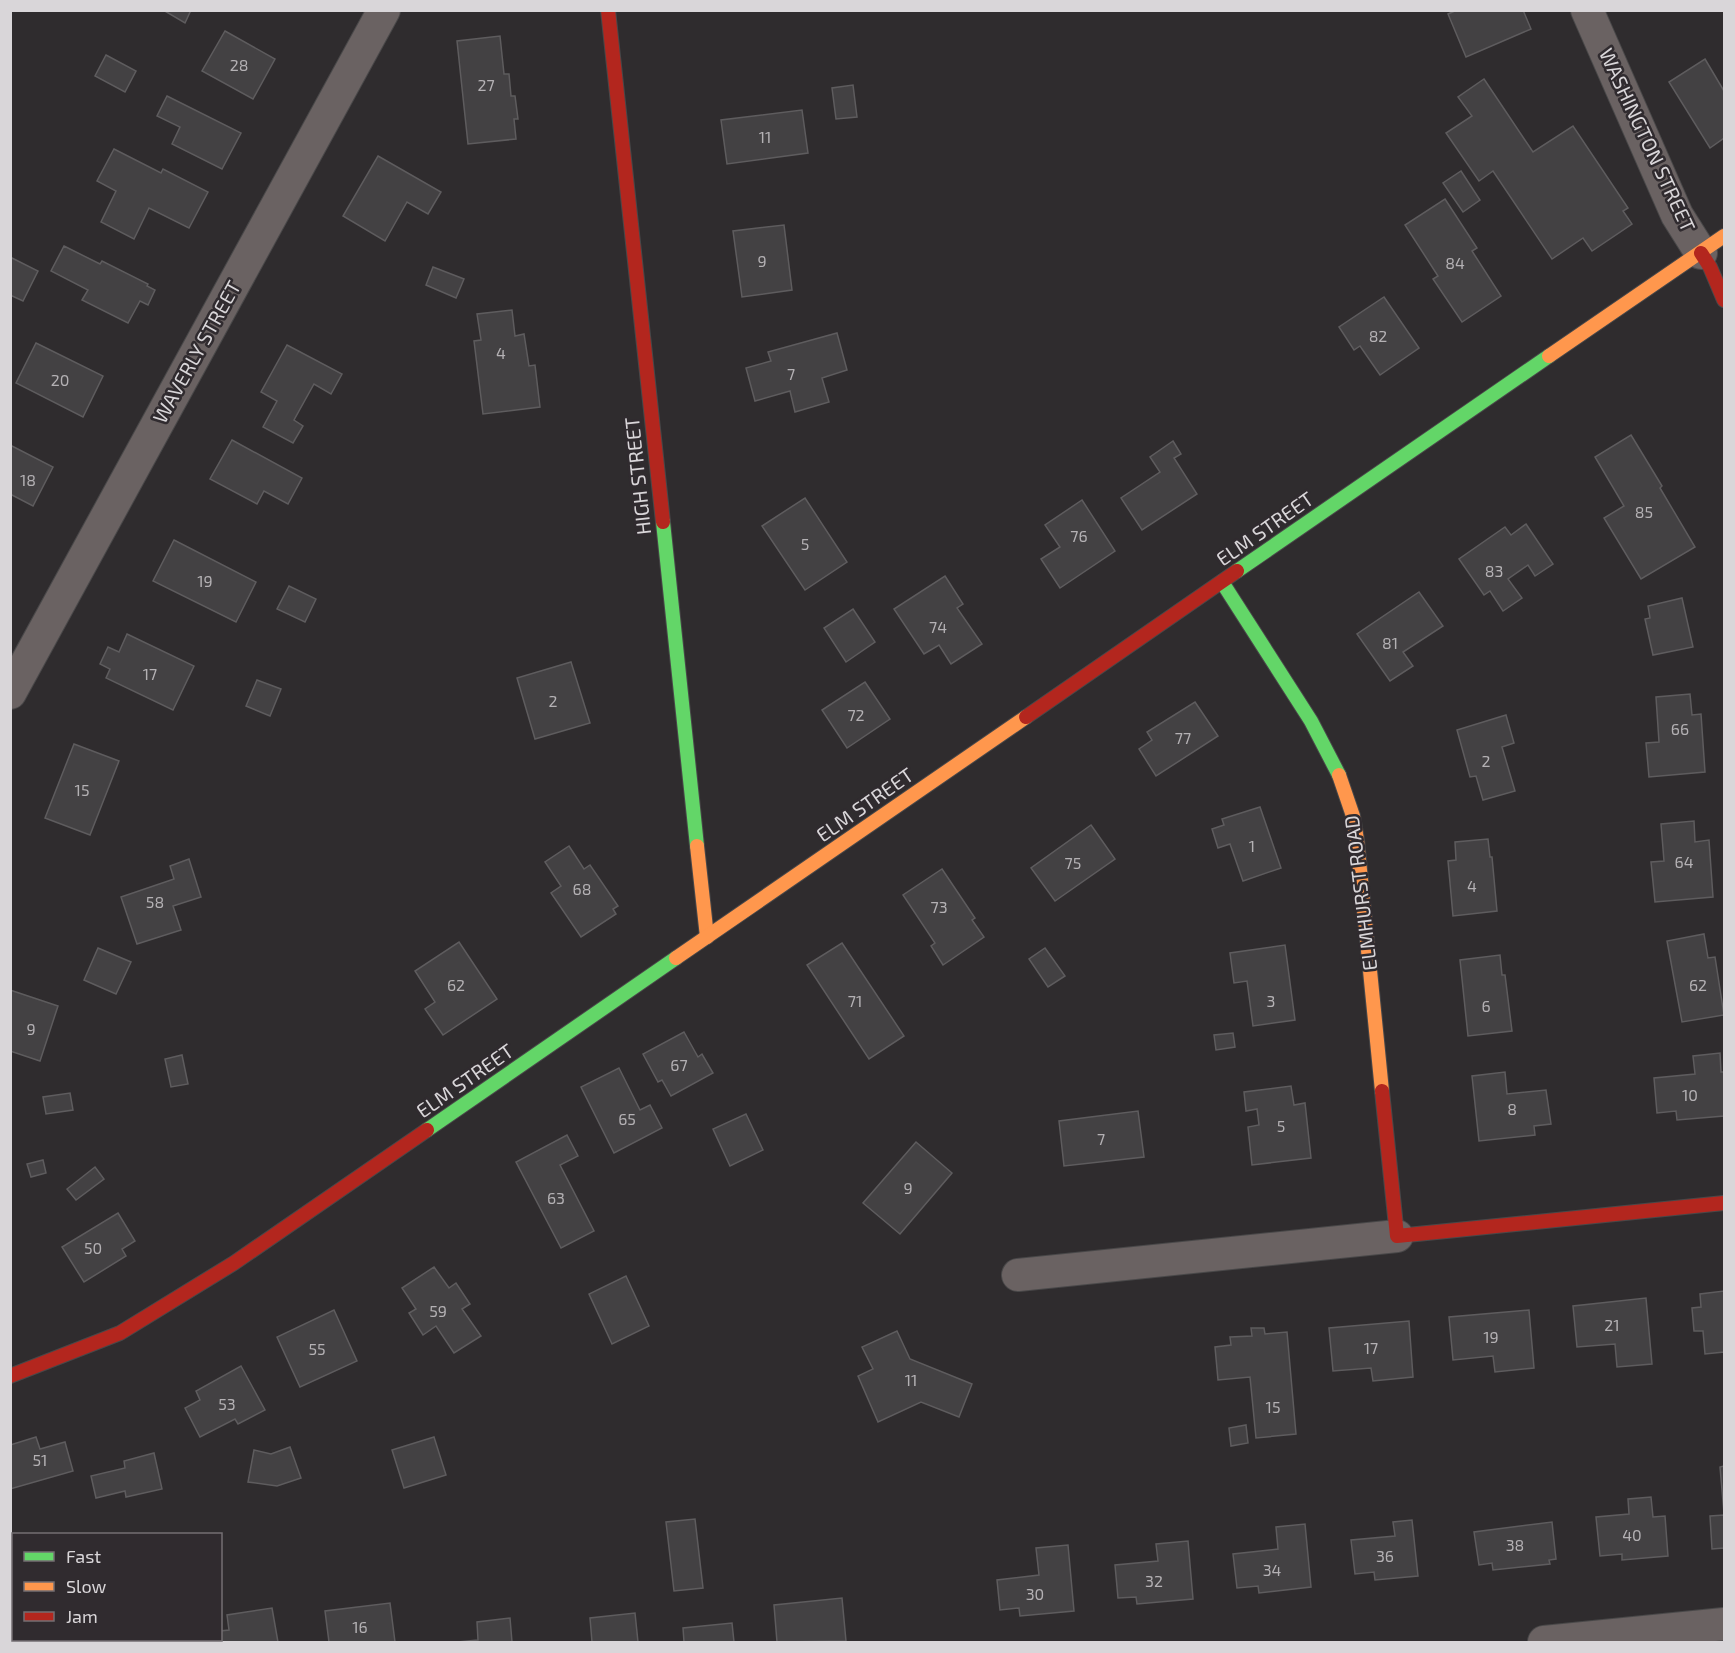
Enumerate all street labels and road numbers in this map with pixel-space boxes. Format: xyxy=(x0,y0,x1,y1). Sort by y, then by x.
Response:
street label: WASHINGTON STREET xyxy=(1595,44,1701,236)
street label: WAVERLY STREET xyxy=(147,276,245,427)
street label: HIGH STREET xyxy=(619,416,655,536)
street label: ELM STREET xyxy=(1211,486,1318,570)
street label: ELM STREET xyxy=(811,762,918,846)
street label: ELMHURST ROAD xyxy=(1339,814,1381,972)
street label: ELM STREET xyxy=(411,1038,518,1122)

